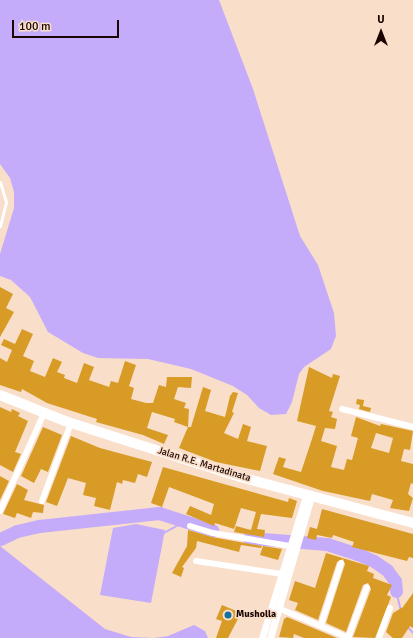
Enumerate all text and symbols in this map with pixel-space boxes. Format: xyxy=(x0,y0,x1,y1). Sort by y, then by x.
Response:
scale bar xyxy=(14,12,121,38)
north arrow xyxy=(361,12,401,52)
text: U xyxy=(377,13,385,26)
text: 100 m xyxy=(19,19,51,34)
street label: Jalan R.E. Martadinata xyxy=(156,445,252,485)
place label: Musholla xyxy=(236,609,276,621)
marker: Musholla xyxy=(223,610,233,620)

